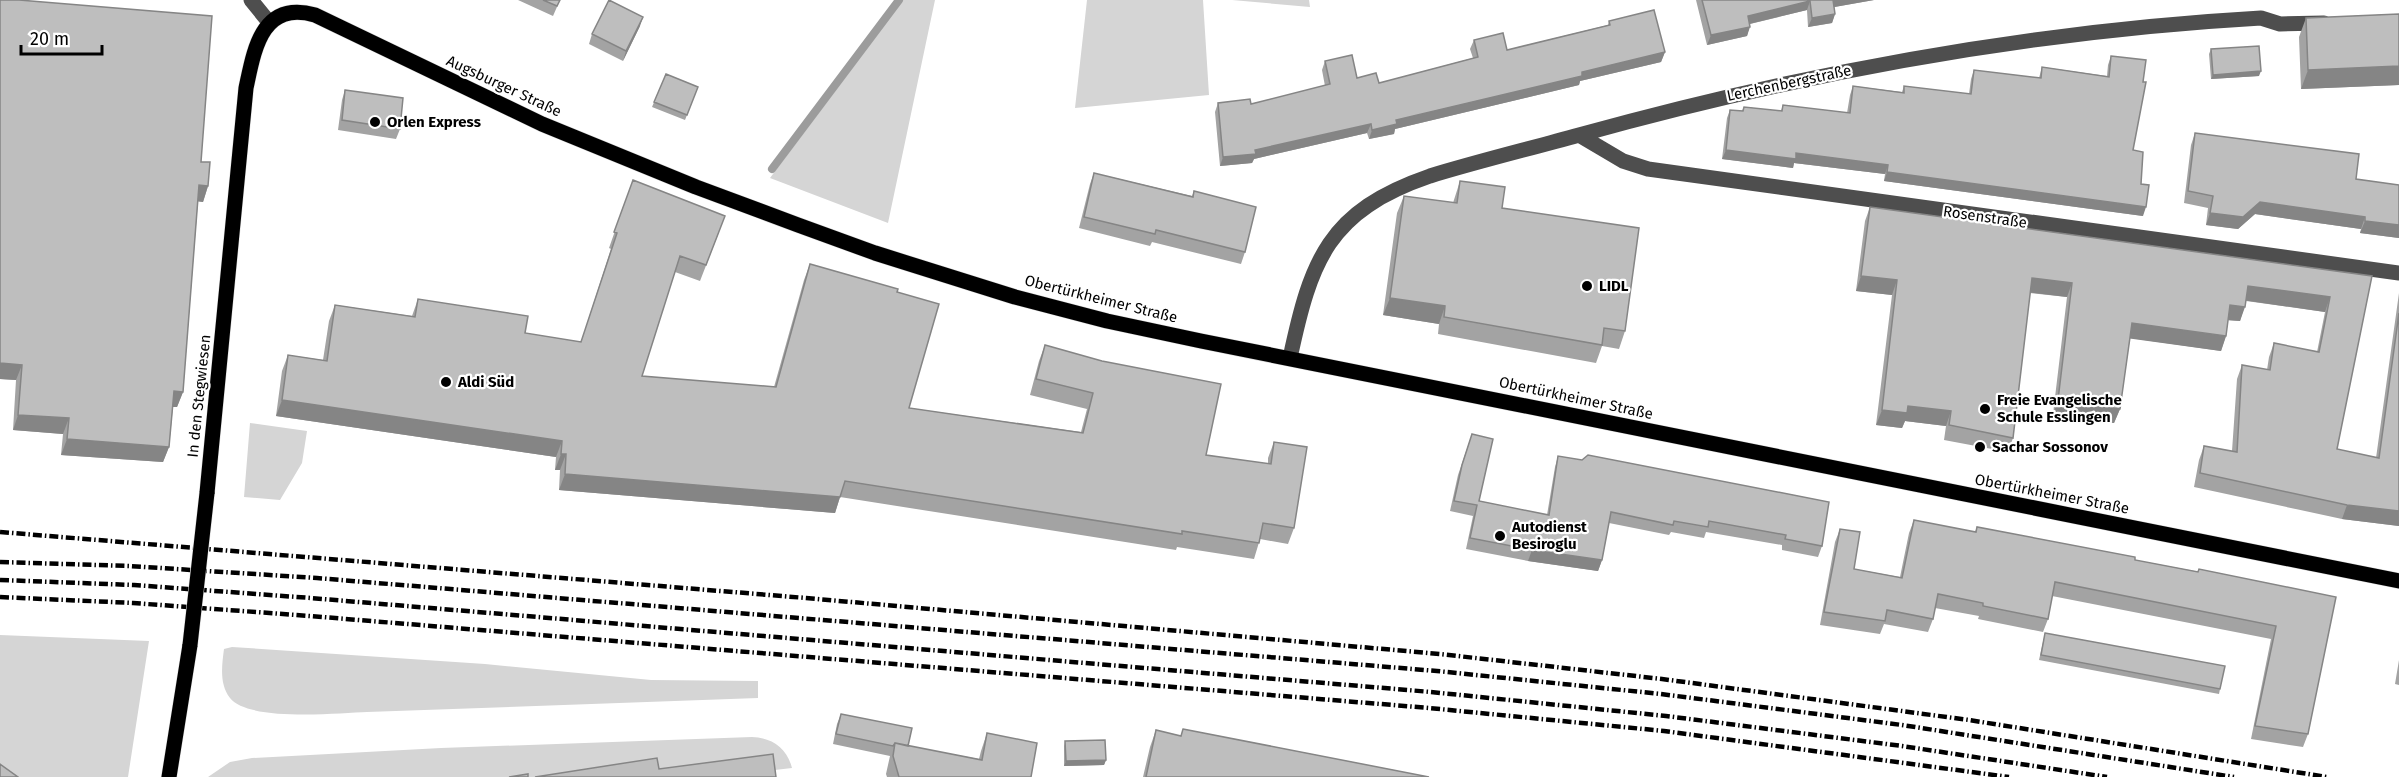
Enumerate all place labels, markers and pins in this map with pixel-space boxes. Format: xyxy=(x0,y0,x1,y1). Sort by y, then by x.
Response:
place label: Orlen Express xyxy=(387,113,481,131)
marker: Orlen Express xyxy=(368,115,382,129)
place label: LIDL xyxy=(1599,277,1629,295)
marker: LIDL xyxy=(1580,279,1594,293)
place label: Aldi Süd xyxy=(457,373,514,391)
marker: Aldi Süd xyxy=(439,375,453,389)
place label: Freie Evangelische Schule Esslingen xyxy=(1997,391,2122,426)
marker: Freie Evangelische Schule Esslingen xyxy=(1978,402,1992,416)
place label: Sachar Sossonov xyxy=(1992,438,2108,456)
marker: Sachar Sossonov xyxy=(1973,440,1987,454)
place label: Autodienst Besiroglu xyxy=(1511,518,1587,553)
marker: Autodienst Besiroglu xyxy=(1493,529,1507,543)

